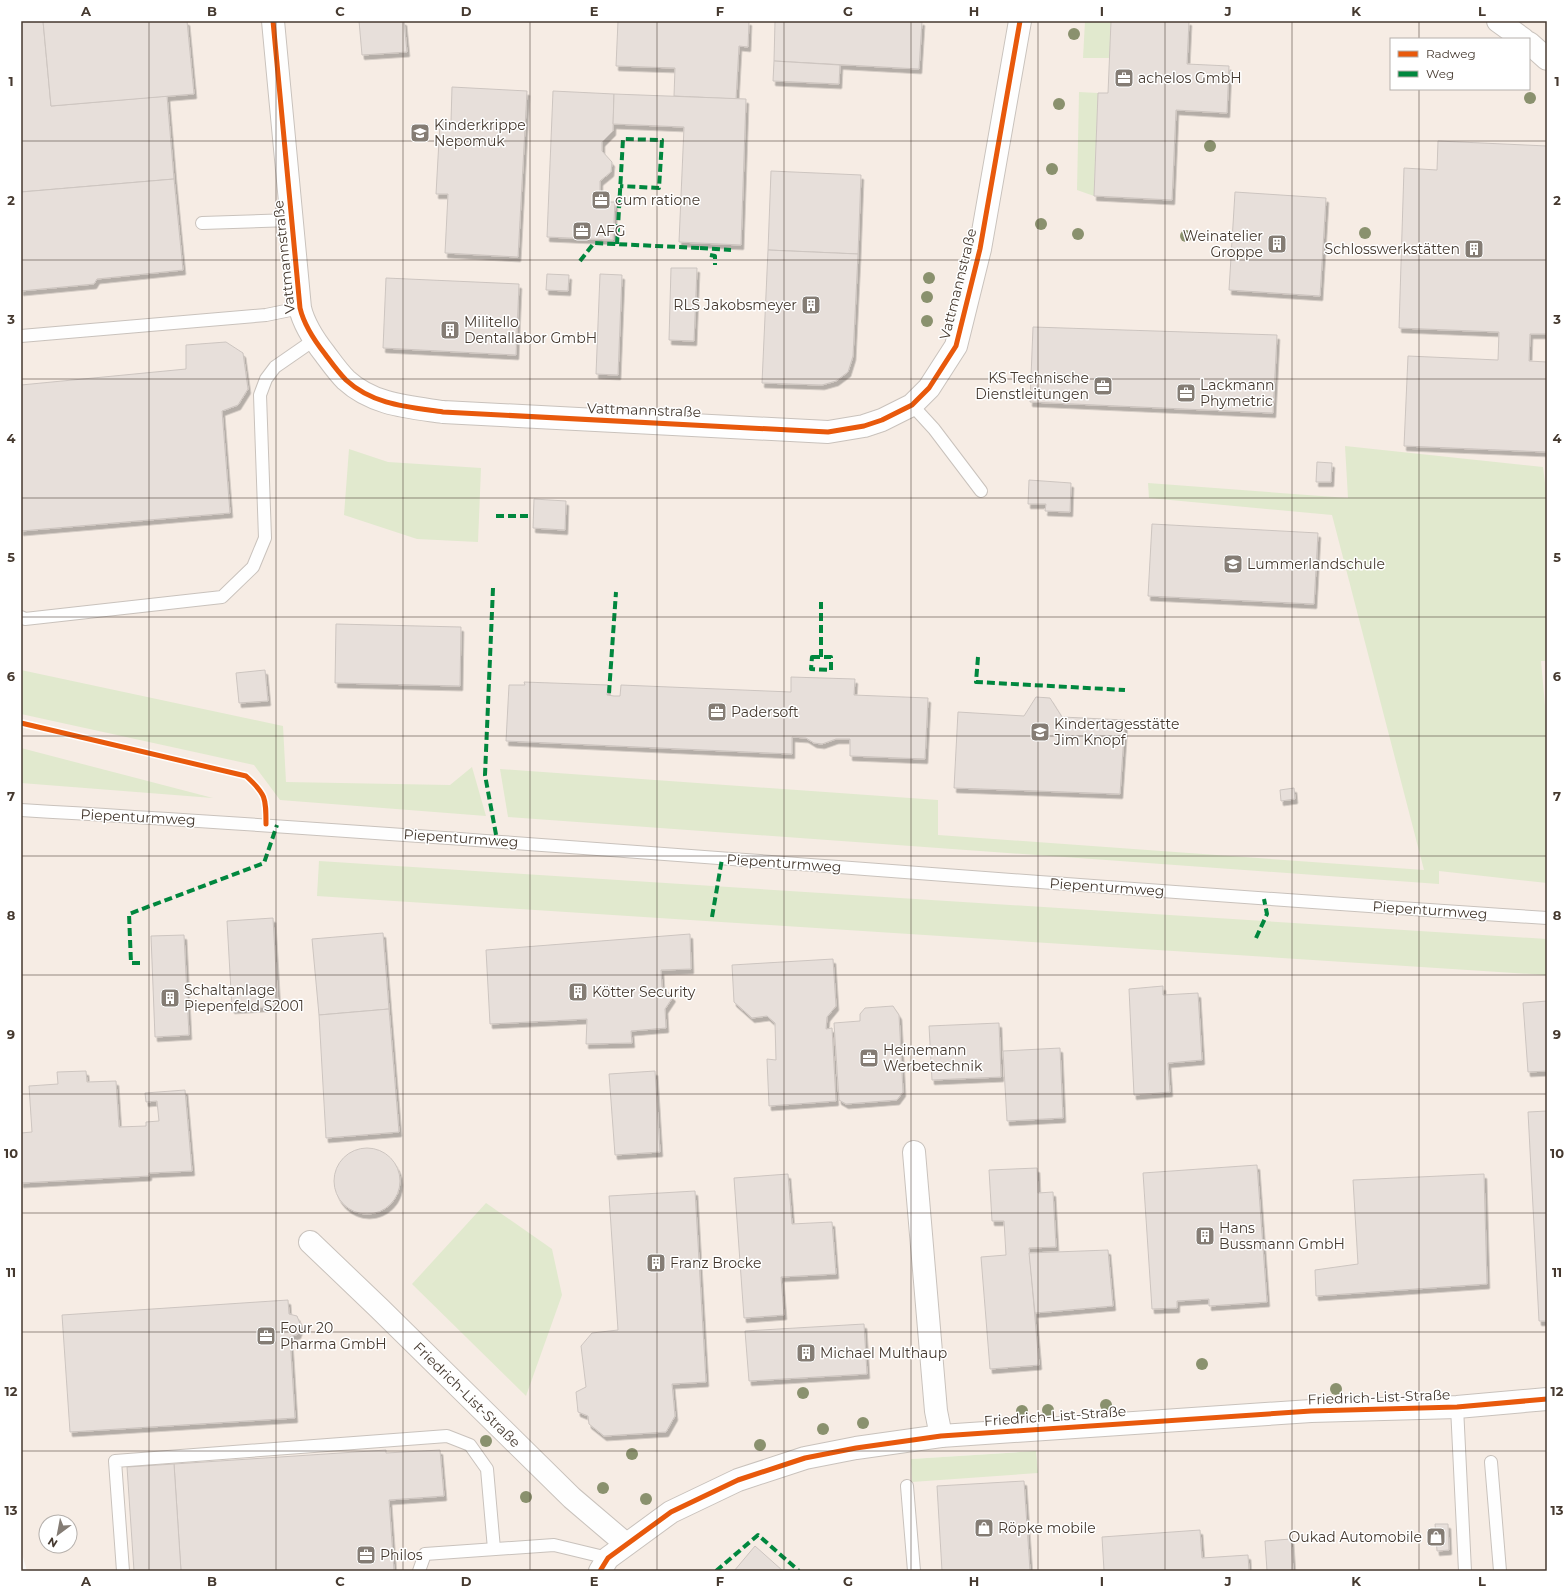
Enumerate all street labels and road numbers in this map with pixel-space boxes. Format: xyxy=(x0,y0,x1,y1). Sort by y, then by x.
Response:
street label: Vattmannstraße xyxy=(269,199,299,315)
street label: Vattmannstraße xyxy=(935,226,981,342)
street label: Vattmannstraße xyxy=(587,399,701,421)
street label: Piepenturmweg xyxy=(80,805,196,829)
street label: Piepenturmweg xyxy=(403,825,519,851)
street label: Piepenturmweg xyxy=(726,850,842,876)
street label: Piepenturmweg xyxy=(1049,874,1165,900)
street label: Piepenturmweg xyxy=(1372,897,1488,923)
street label: Friedrich-List-Straße xyxy=(410,1338,524,1451)
street label: Friedrich-List-Straße xyxy=(1307,1386,1451,1408)
street label: Friedrich-List-Straße xyxy=(983,1402,1127,1430)

